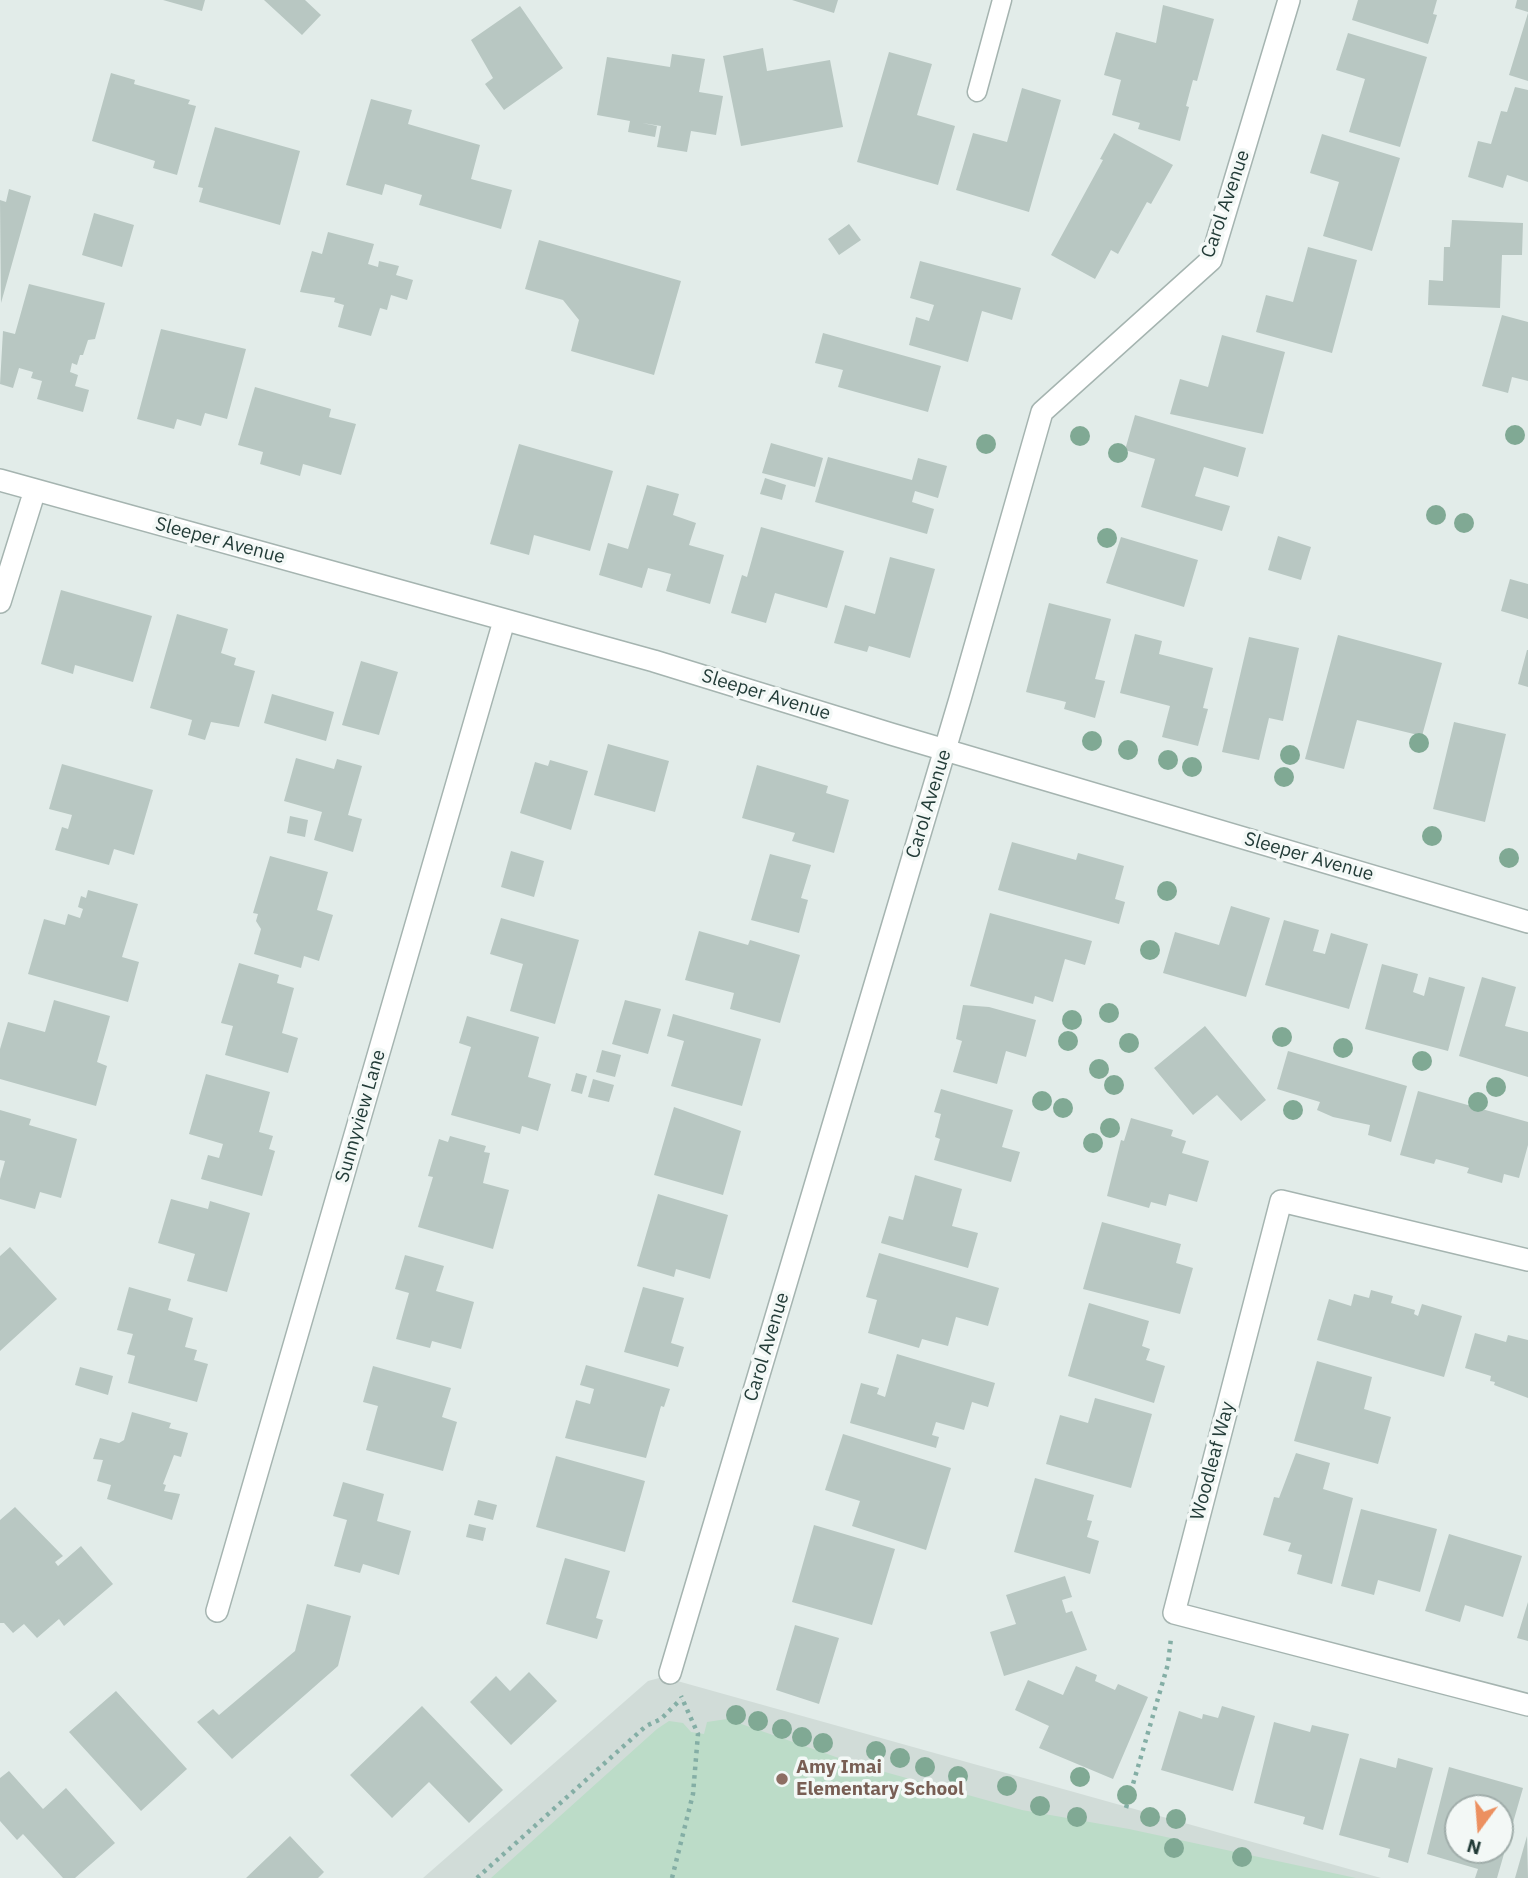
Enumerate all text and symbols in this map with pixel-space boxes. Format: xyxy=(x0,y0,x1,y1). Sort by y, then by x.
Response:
street label: Carol Avenue xyxy=(1197,147,1255,261)
street label: Sleeper Avenue xyxy=(153,513,287,569)
street label: Sleeper Avenue xyxy=(699,665,833,725)
street label: Carol Avenue xyxy=(902,747,956,861)
street label: Sleeper Avenue xyxy=(1242,828,1376,886)
street label: Sunnyview Lane xyxy=(331,1047,391,1185)
street label: Carol Avenue xyxy=(740,1290,794,1404)
street label: Woodleaf Way xyxy=(1186,1399,1240,1523)
place label: Amy Imai Elementary School xyxy=(796,1757,964,1801)
marker: Amy Imai Elementary School xyxy=(774,1771,790,1787)
north arrow xyxy=(1444,1794,1514,1864)
text: N xyxy=(1464,1834,1484,1861)

